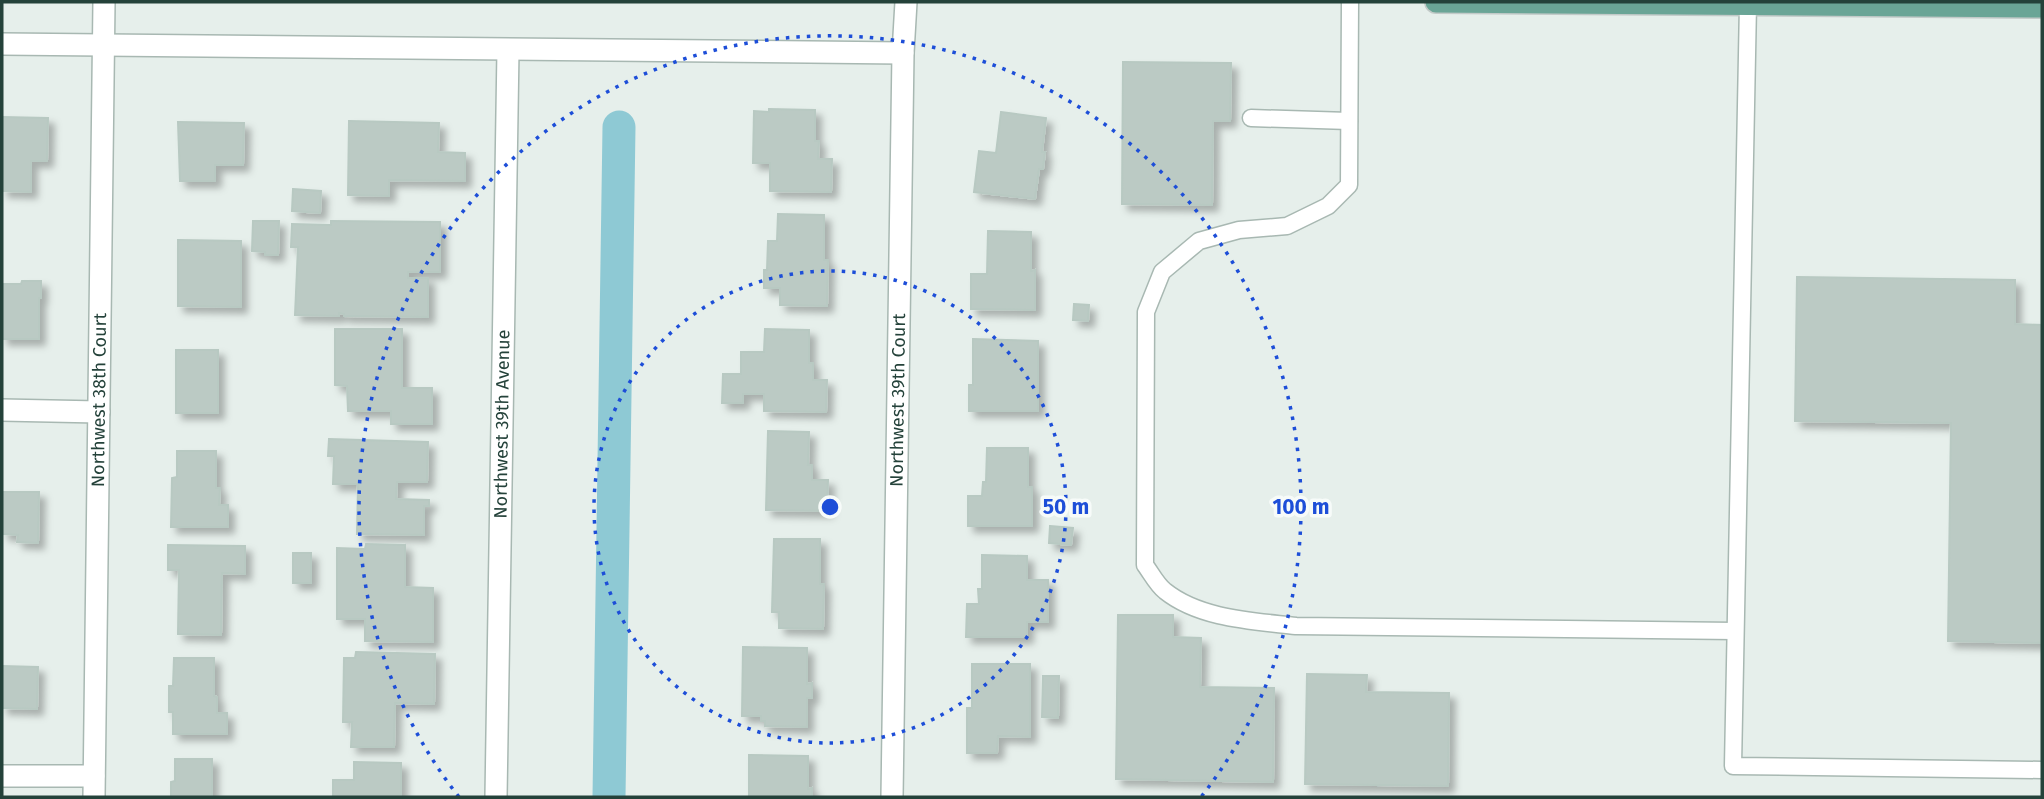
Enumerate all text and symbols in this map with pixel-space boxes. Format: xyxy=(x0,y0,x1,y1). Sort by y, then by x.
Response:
street label: Northwest 38th Court xyxy=(87,312,111,487)
street label: Northwest 39th Court xyxy=(886,313,910,487)
street label: Northwest 39th Avenue xyxy=(489,329,515,519)
text: 50 m xyxy=(1043,494,1089,520)
text: 100 m xyxy=(1272,494,1330,520)
centre of rings xyxy=(818,495,842,519)

